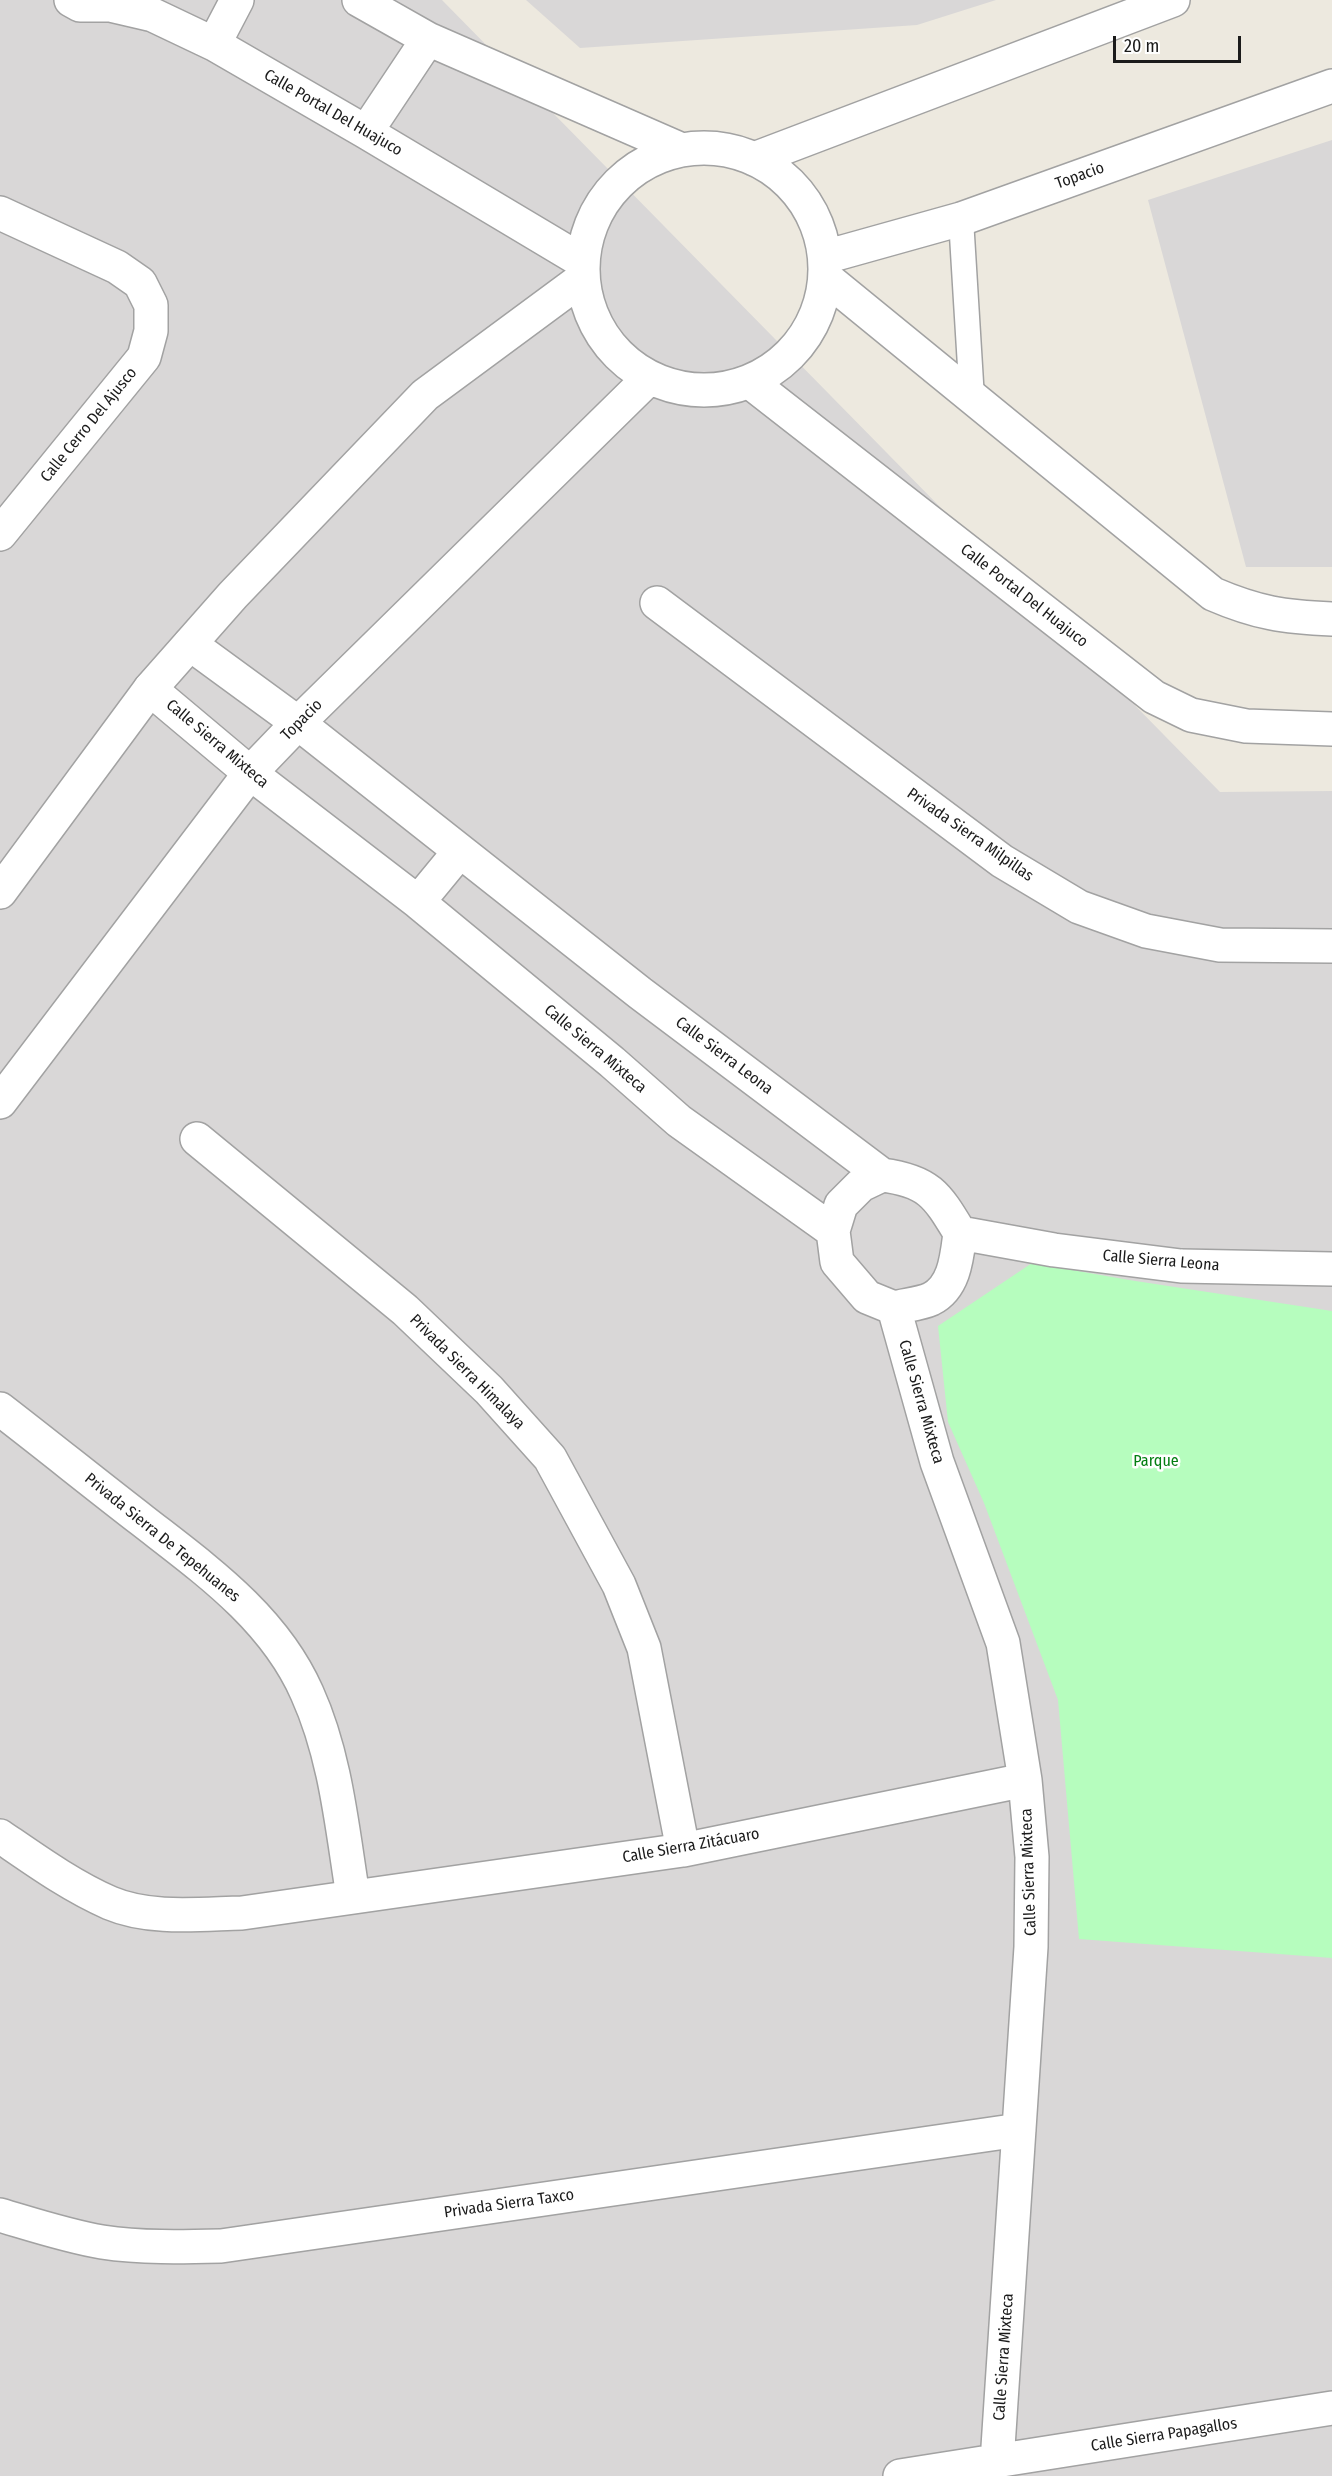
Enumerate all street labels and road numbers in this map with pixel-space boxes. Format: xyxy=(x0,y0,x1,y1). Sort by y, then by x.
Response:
street label: Calle Portal Del Huajuco xyxy=(260,66,406,160)
street label: Topacio xyxy=(1053,158,1107,194)
street label: Calle Cerro Del Ajusco xyxy=(37,364,141,486)
street label: Calle Portal Del Huajuco xyxy=(956,540,1092,652)
street label: Topacio xyxy=(277,695,327,745)
street label: Calle Sierra Mixteca xyxy=(162,696,272,792)
street label: Privada Sierra Milpillas xyxy=(903,784,1037,886)
street label: Calle Sierra Mixteca xyxy=(540,1001,650,1097)
street label: Calle Sierra Leona xyxy=(671,1013,777,1099)
street label: Calle Sierra Leona xyxy=(1102,1246,1220,1276)
street label: Privada Sierra Himalaya xyxy=(405,1310,529,1434)
street label: Calle Sierra Mixteca xyxy=(894,1338,948,1466)
street label: Privada Sierra De Tepehuanes xyxy=(80,1469,244,1607)
street label: Calle Sierra Mixteca xyxy=(1017,1808,1041,1936)
street label: Calle Sierra Zitácuaro xyxy=(621,1824,761,1868)
street label: Privada Sierra Taxco xyxy=(443,2185,575,2223)
street label: Calle Sierra Mixteca xyxy=(990,2293,1018,2421)
street label: Calle Sierra Papagallos xyxy=(1090,2414,1238,2456)

